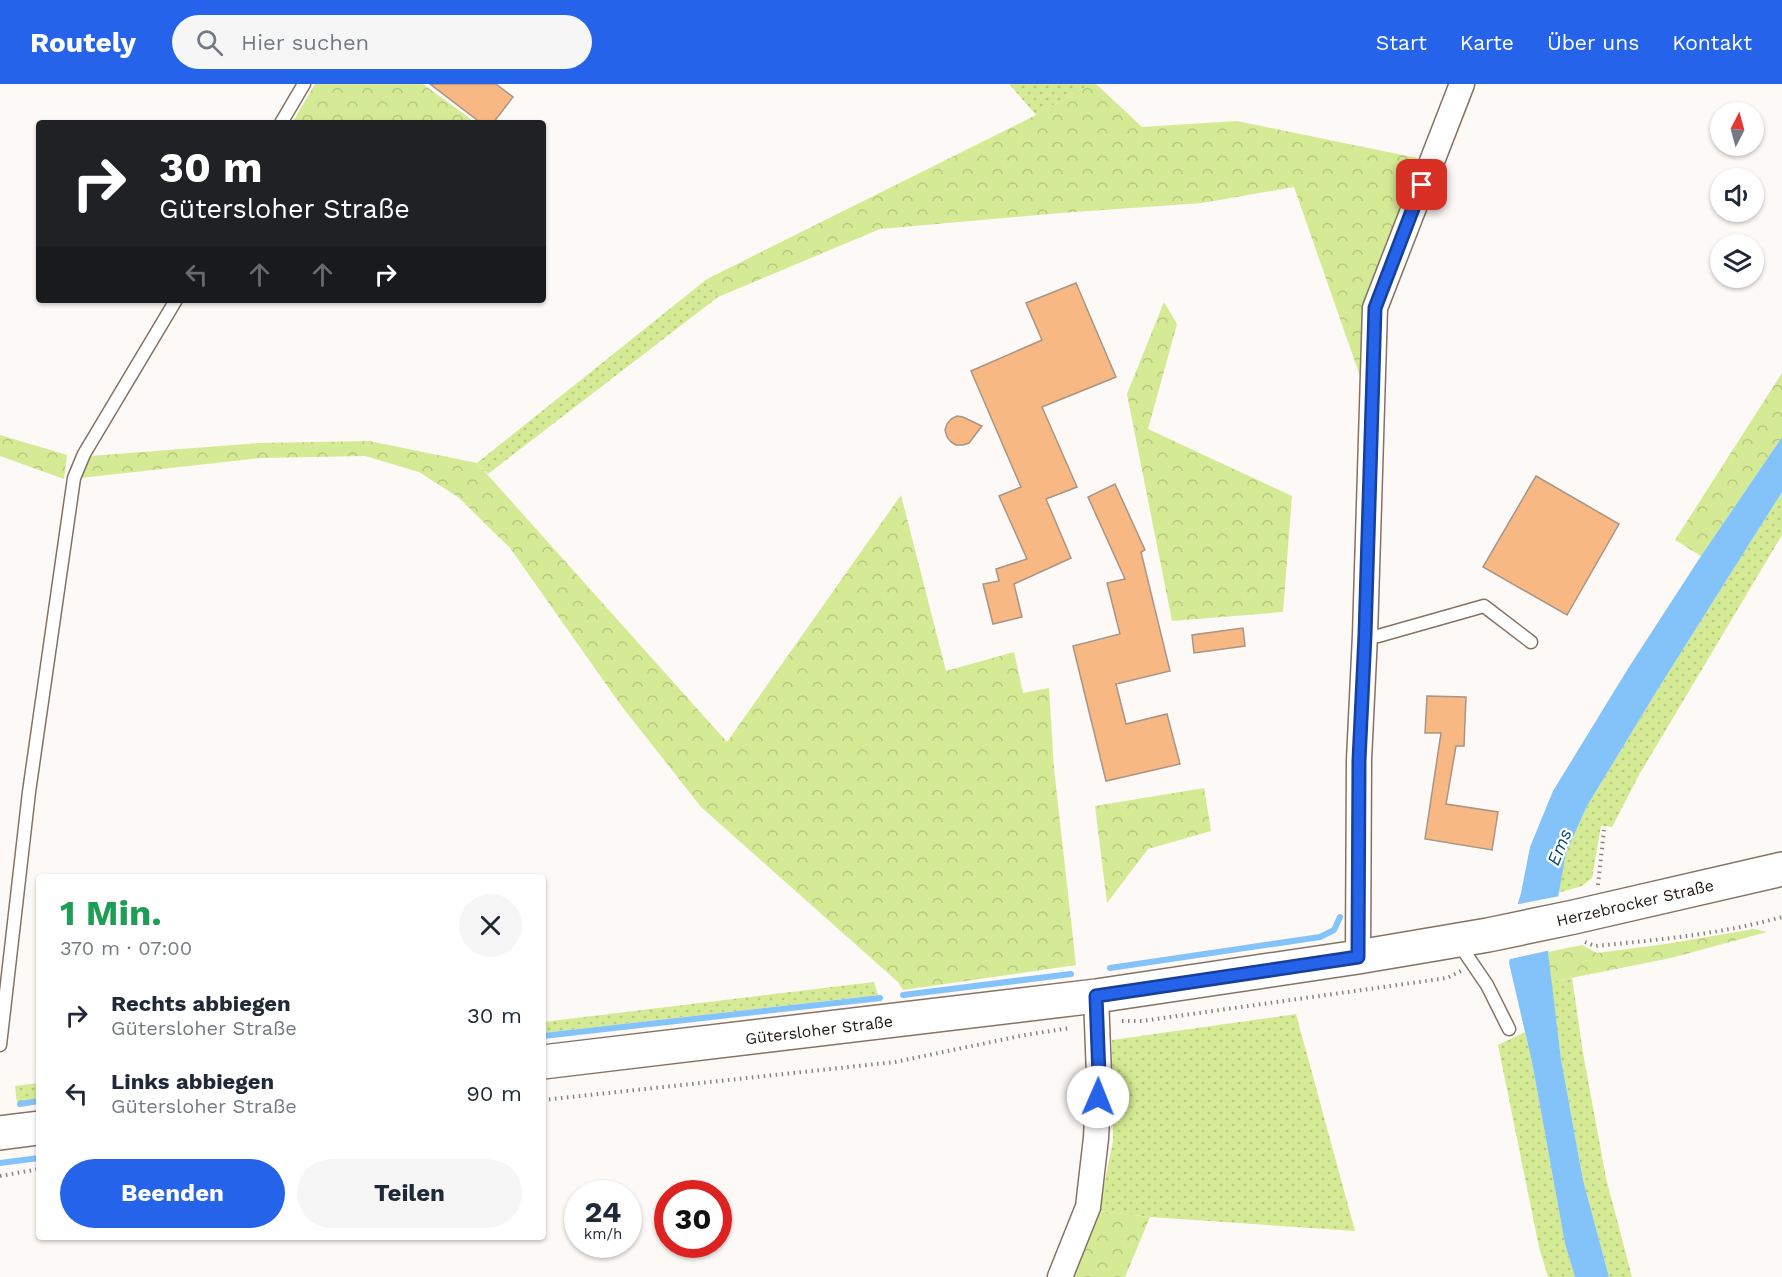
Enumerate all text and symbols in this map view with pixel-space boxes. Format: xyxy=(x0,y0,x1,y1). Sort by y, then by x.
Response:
search box xyxy=(172,15,592,69)
text: Routely xyxy=(30,26,136,59)
icon: search xyxy=(193,26,226,59)
text: Hier suchen xyxy=(241,30,369,55)
text: Start xyxy=(1376,30,1427,55)
text: Karte xyxy=(1460,30,1514,55)
text: Über uns xyxy=(1547,30,1639,55)
text: Kontakt xyxy=(1672,30,1752,55)
north arrow xyxy=(1710,102,1764,156)
map controls xyxy=(1710,102,1764,288)
text: 30 m xyxy=(159,143,263,192)
icon: right xyxy=(60,144,138,222)
pin xyxy=(1396,159,1447,210)
icon: arrive xyxy=(1405,168,1438,201)
button: sound xyxy=(1710,168,1764,222)
text: Gütersloher Straße xyxy=(159,193,410,225)
button: layers xyxy=(1710,234,1764,288)
icon: left xyxy=(180,258,213,291)
icon: ahead xyxy=(243,258,276,291)
icon: ahead xyxy=(306,258,339,291)
icon: right xyxy=(369,258,402,291)
water label: Ems xyxy=(1542,826,1576,868)
street label: Herzebrocker Straße xyxy=(1554,876,1716,930)
text: 1 Min. xyxy=(60,892,162,934)
button: close xyxy=(459,894,522,957)
text: 370 m · 07:00 xyxy=(60,936,192,960)
text: Rechts abbiegen xyxy=(111,991,291,1016)
icon: right xyxy=(60,999,93,1032)
text: 30 m xyxy=(467,1003,522,1028)
street label: Gütersloher Straße xyxy=(744,1012,894,1048)
text: Gütersloher Straße xyxy=(111,1016,297,1040)
position arrow xyxy=(1066,1065,1130,1129)
text: Links abbiegen xyxy=(111,1069,274,1094)
icon: left xyxy=(60,1077,93,1110)
text: 90 m xyxy=(466,1081,522,1106)
text: Gütersloher Straße xyxy=(111,1094,297,1118)
button: Beenden xyxy=(60,1159,285,1228)
button: Teilen xyxy=(297,1159,522,1228)
speed limit sign: 30 xyxy=(654,1180,732,1258)
text: 24 xyxy=(585,1194,621,1229)
text: km/h xyxy=(584,1225,622,1243)

